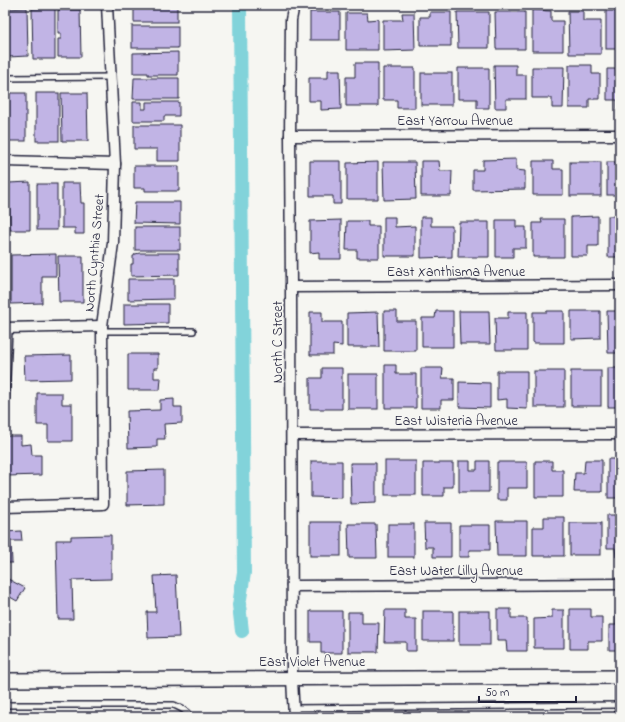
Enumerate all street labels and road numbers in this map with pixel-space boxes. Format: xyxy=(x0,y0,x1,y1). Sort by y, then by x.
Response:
street label: East Yarrow Avenue xyxy=(397,111,514,132)
street label: North Cynthia Street xyxy=(79,193,112,313)
street label: East Xanthisma Avenue xyxy=(387,262,526,283)
street label: North C Street xyxy=(268,301,289,383)
street label: East Wisteria Avenue xyxy=(394,411,518,432)
street label: East Water Lilly Avenue xyxy=(389,561,524,583)
street label: East Violet Avenue xyxy=(259,652,366,673)

